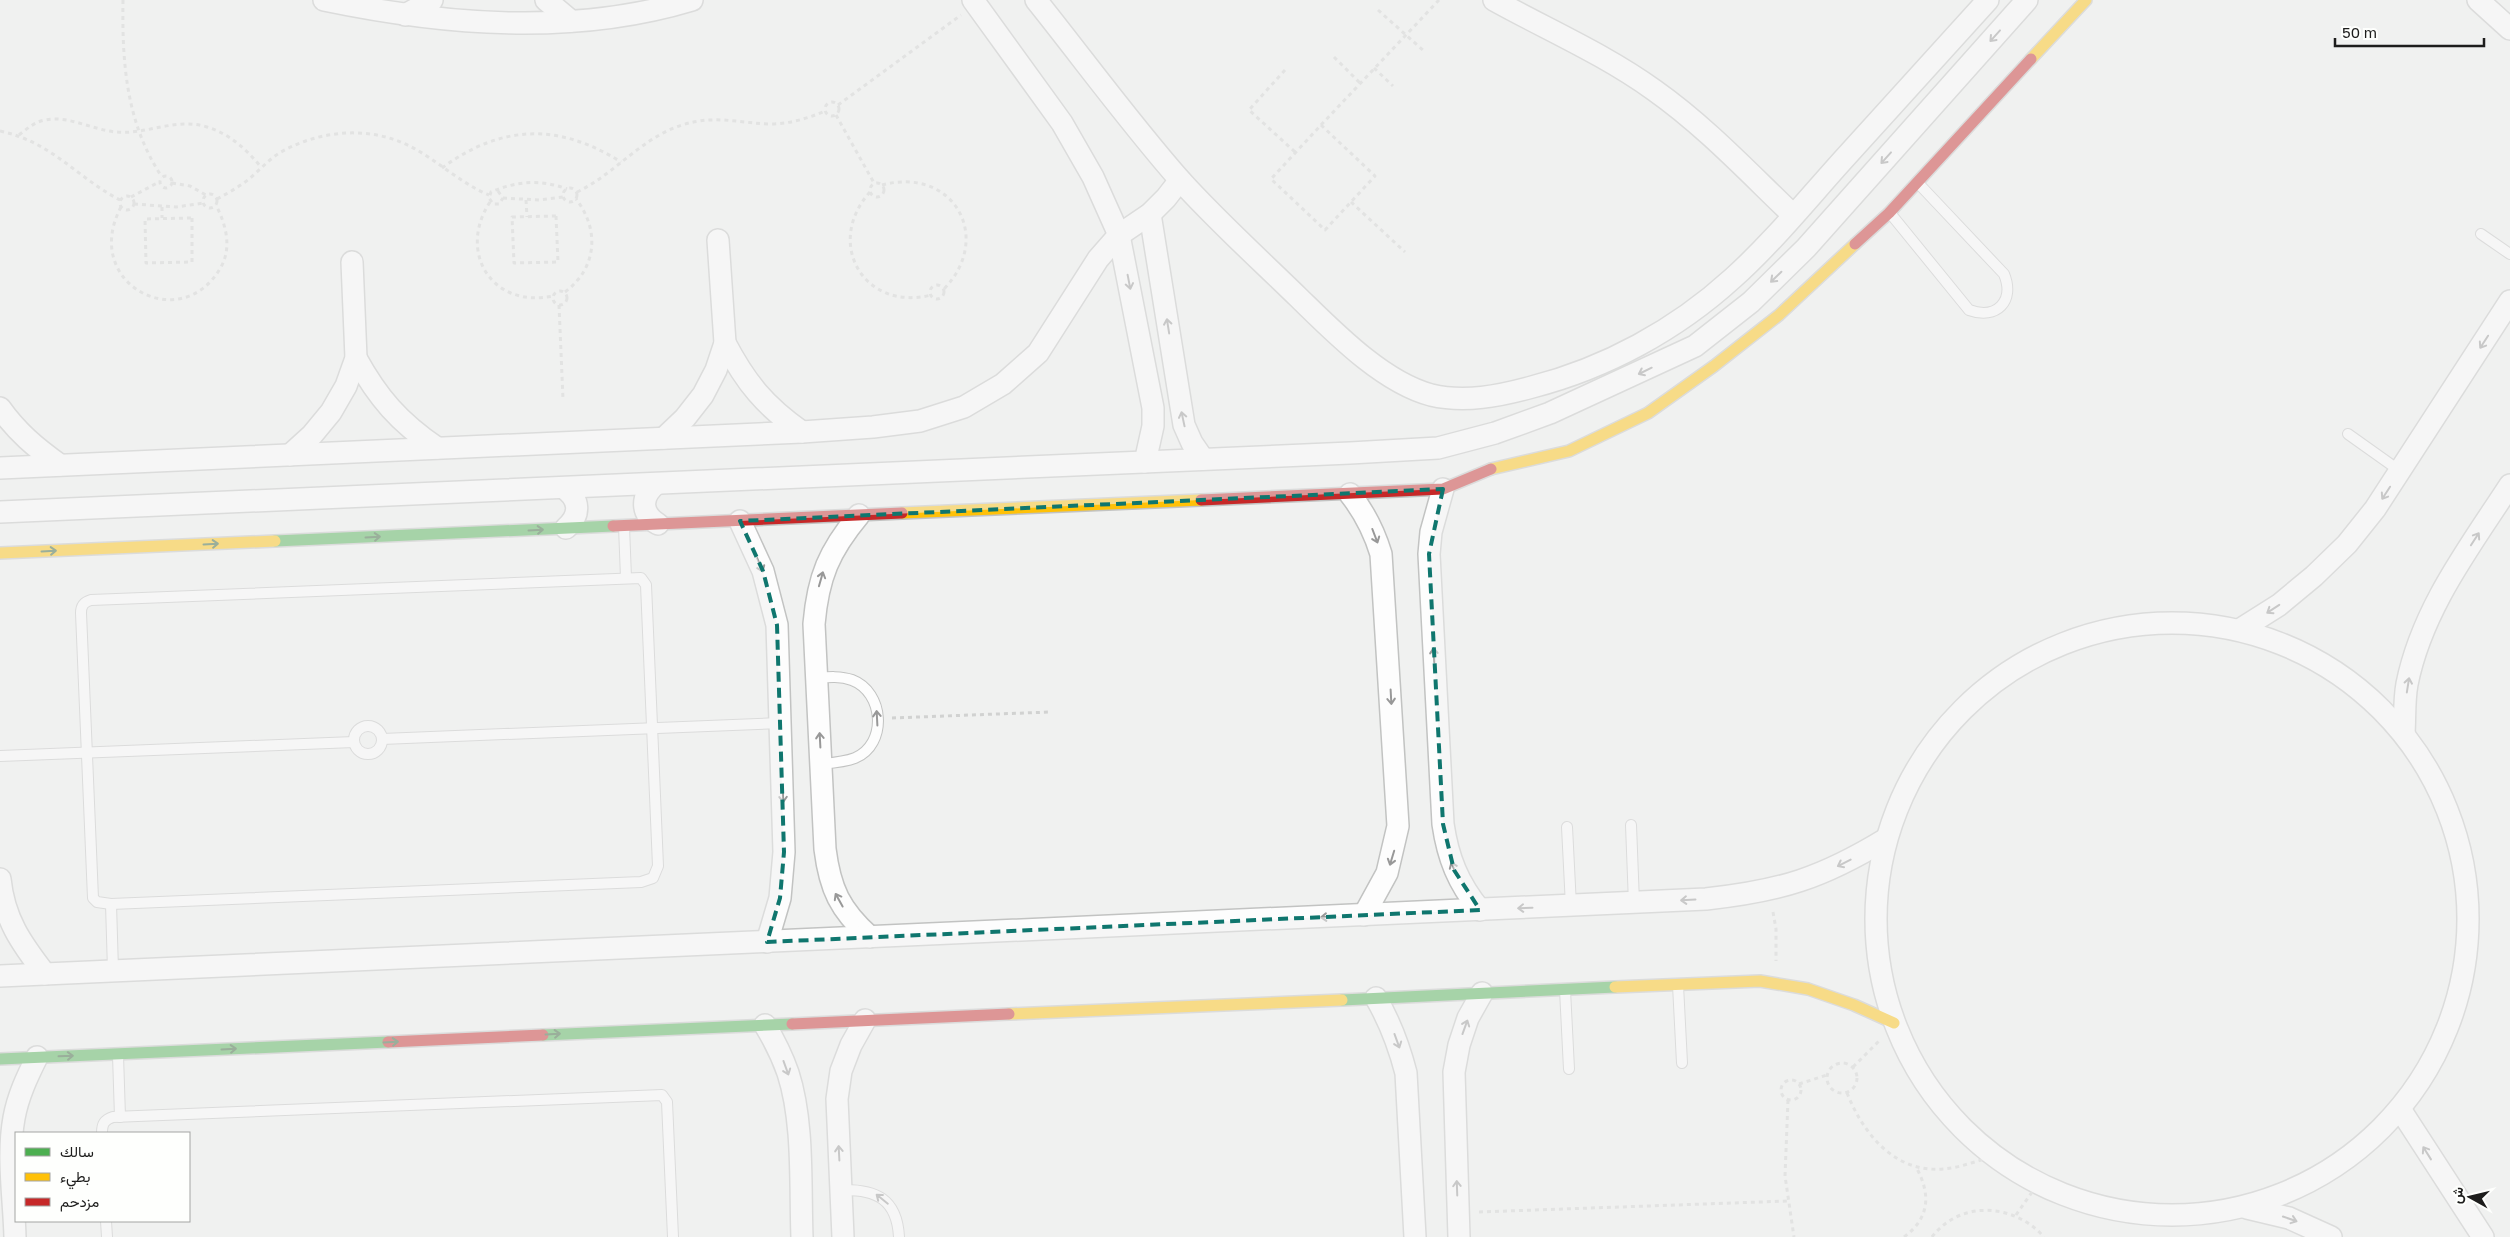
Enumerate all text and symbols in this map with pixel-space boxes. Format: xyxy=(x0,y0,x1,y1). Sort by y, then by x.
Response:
scale bar xyxy=(2335,15,2484,47)
text: 50 m xyxy=(2342,23,2377,41)
one-way arrow xyxy=(1989,30,2000,43)
one-way arrow xyxy=(1881,151,1892,164)
one-way arrow xyxy=(1770,271,1783,283)
one-way arrow xyxy=(1124,274,1134,290)
one-way arrow xyxy=(1162,319,1172,335)
one-way arrow xyxy=(2478,335,2489,349)
one-way arrow xyxy=(1638,366,1653,376)
one-way arrow xyxy=(1178,412,1187,428)
one-way arrow xyxy=(2381,486,2391,500)
one-way arrow xyxy=(527,525,543,534)
one-way arrow xyxy=(1371,527,1380,543)
one-way arrow xyxy=(365,532,381,541)
one-way arrow xyxy=(2470,532,2480,546)
one-way arrow xyxy=(202,539,219,549)
one-way arrow xyxy=(40,547,56,556)
one-way arrow xyxy=(756,557,766,572)
one-way arrow xyxy=(817,571,826,587)
one-way arrow xyxy=(2266,603,2280,614)
one-way arrow xyxy=(1430,648,1439,664)
one-way arrow xyxy=(2403,678,2413,694)
one-way arrow xyxy=(1386,688,1395,704)
one-way arrow xyxy=(873,711,882,727)
one-way arrow xyxy=(815,733,825,749)
one-way arrow xyxy=(778,787,787,803)
one-way arrow xyxy=(1386,850,1396,866)
one-way arrow xyxy=(1837,858,1852,868)
one-way arrow xyxy=(1449,862,1458,877)
one-way arrow xyxy=(834,893,844,908)
one-way arrow xyxy=(1680,896,1696,905)
one-way arrow xyxy=(1518,903,1534,912)
one-way arrow xyxy=(1320,912,1336,921)
one-way arrow xyxy=(1461,1020,1470,1035)
one-way arrow xyxy=(545,1030,561,1039)
one-way arrow xyxy=(1393,1033,1402,1049)
one-way arrow xyxy=(383,1037,399,1046)
one-way arrow xyxy=(220,1044,236,1053)
one-way arrow xyxy=(58,1051,74,1060)
one-way arrow xyxy=(782,1060,791,1076)
legend xyxy=(15,1132,190,1222)
text: سالك xyxy=(60,1142,94,1160)
one-way arrow xyxy=(834,1146,844,1162)
one-way arrow xyxy=(2422,1146,2432,1160)
text: بطيء xyxy=(60,1167,90,1190)
north arrow xyxy=(2445,1172,2495,1222)
one-way arrow xyxy=(1453,1181,1462,1197)
text: ش xyxy=(2447,1185,2467,1205)
text: مزدحم xyxy=(60,1192,99,1212)
one-way arrow xyxy=(876,1194,889,1205)
one-way arrow xyxy=(2282,1215,2297,1224)

